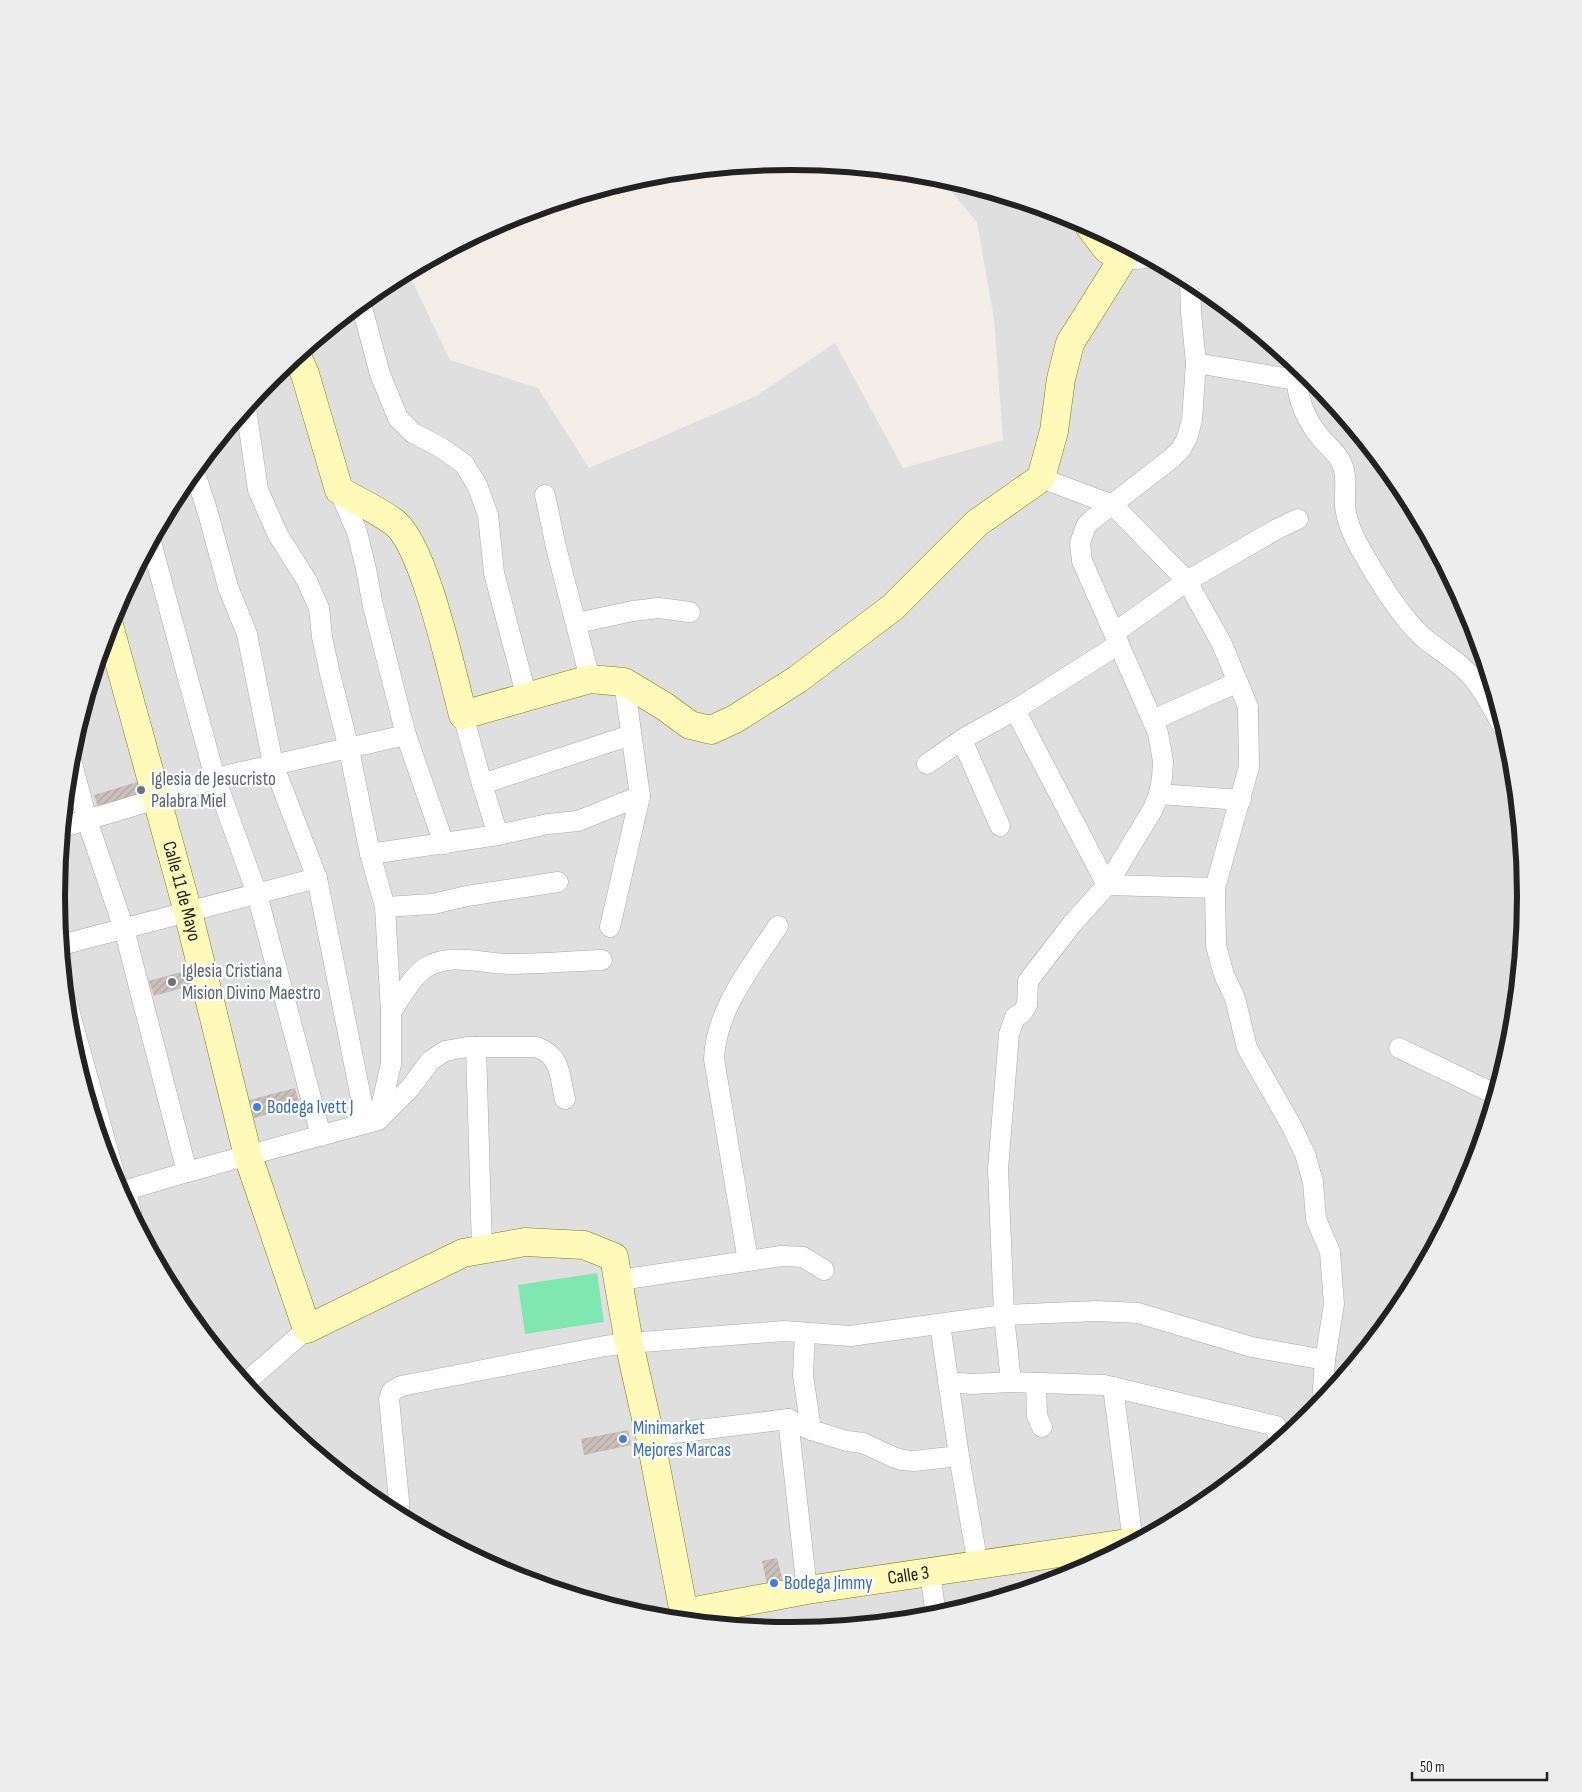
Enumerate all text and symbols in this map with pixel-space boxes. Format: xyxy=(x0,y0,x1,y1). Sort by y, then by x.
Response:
place label: Iglesia de Jesucristo Palabra Miel xyxy=(151,768,276,813)
marker: Iglesia de Jesucristo Palabra Miel xyxy=(135,784,147,796)
street label: Calle 11 de Mayo xyxy=(158,839,206,943)
place label: Iglesia Cristiana Mision Divino Maestro xyxy=(182,960,321,1005)
marker: Iglesia Cristiana Mision Divino Maestro xyxy=(166,976,178,988)
place label: Bodega Ivett J xyxy=(267,1096,354,1119)
marker: Bodega Ivett J xyxy=(251,1101,263,1113)
place label: Minimarket Mejores Marcas xyxy=(633,1417,731,1462)
marker: Minimarket Mejores Marcas xyxy=(617,1433,629,1445)
street label: Calle 3 xyxy=(886,1561,931,1590)
place label: Bodega Jimmy xyxy=(784,1572,873,1595)
marker: Bodega Jimmy xyxy=(768,1577,780,1589)
scale bar xyxy=(1412,1750,1547,1782)
text: 50 m xyxy=(1420,1758,1445,1777)

